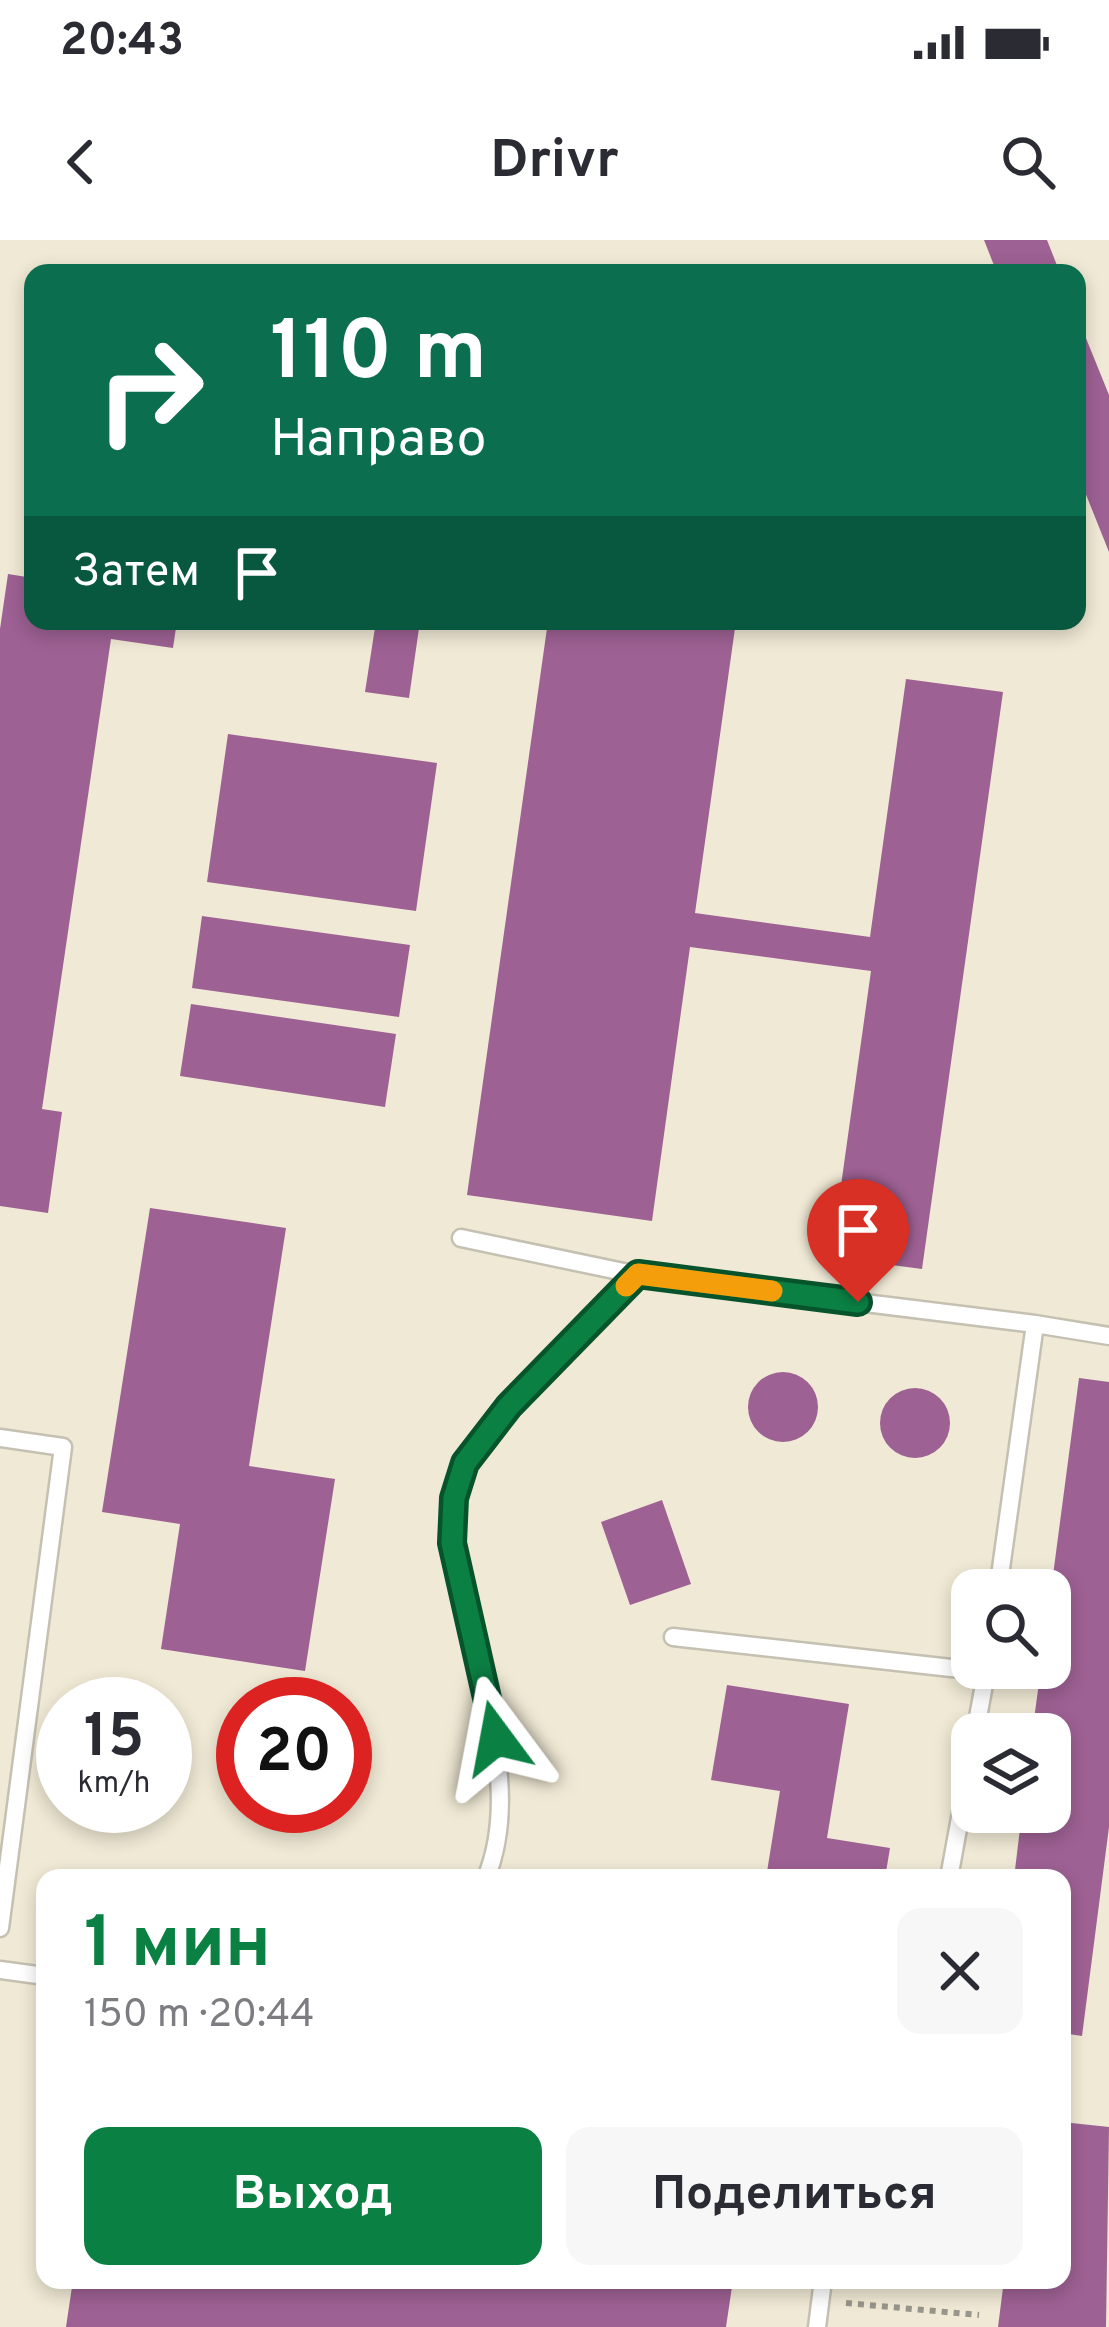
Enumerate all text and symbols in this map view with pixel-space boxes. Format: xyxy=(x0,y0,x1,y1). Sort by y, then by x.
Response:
text: 20:43 xyxy=(60,14,184,71)
text: Drivr xyxy=(490,128,619,197)
icon: back xyxy=(48,129,114,195)
icon: search xyxy=(995,129,1061,195)
text: 110 m xyxy=(270,303,487,409)
icon: right xyxy=(72,312,228,468)
text: Направо xyxy=(270,407,487,476)
icon: arrive xyxy=(224,540,290,606)
text: Затем xyxy=(72,545,200,602)
pin xyxy=(807,1179,909,1302)
icon: arrive xyxy=(825,1197,891,1263)
map controls xyxy=(951,1569,1071,1833)
button: search xyxy=(951,1569,1071,1689)
position arrow xyxy=(433,1675,559,1801)
speed limit sign: 20 xyxy=(216,1677,372,1833)
text: 15 xyxy=(84,1702,144,1778)
button: layers xyxy=(951,1713,1071,1833)
text: km/h xyxy=(78,1766,150,1803)
text: 1 мин xyxy=(84,1901,271,1993)
button: close xyxy=(897,1908,1023,2034)
text: 150 m · 20:44 xyxy=(84,1992,314,2041)
button: Выход xyxy=(84,2127,542,2265)
button: Поделиться xyxy=(566,2127,1023,2265)

